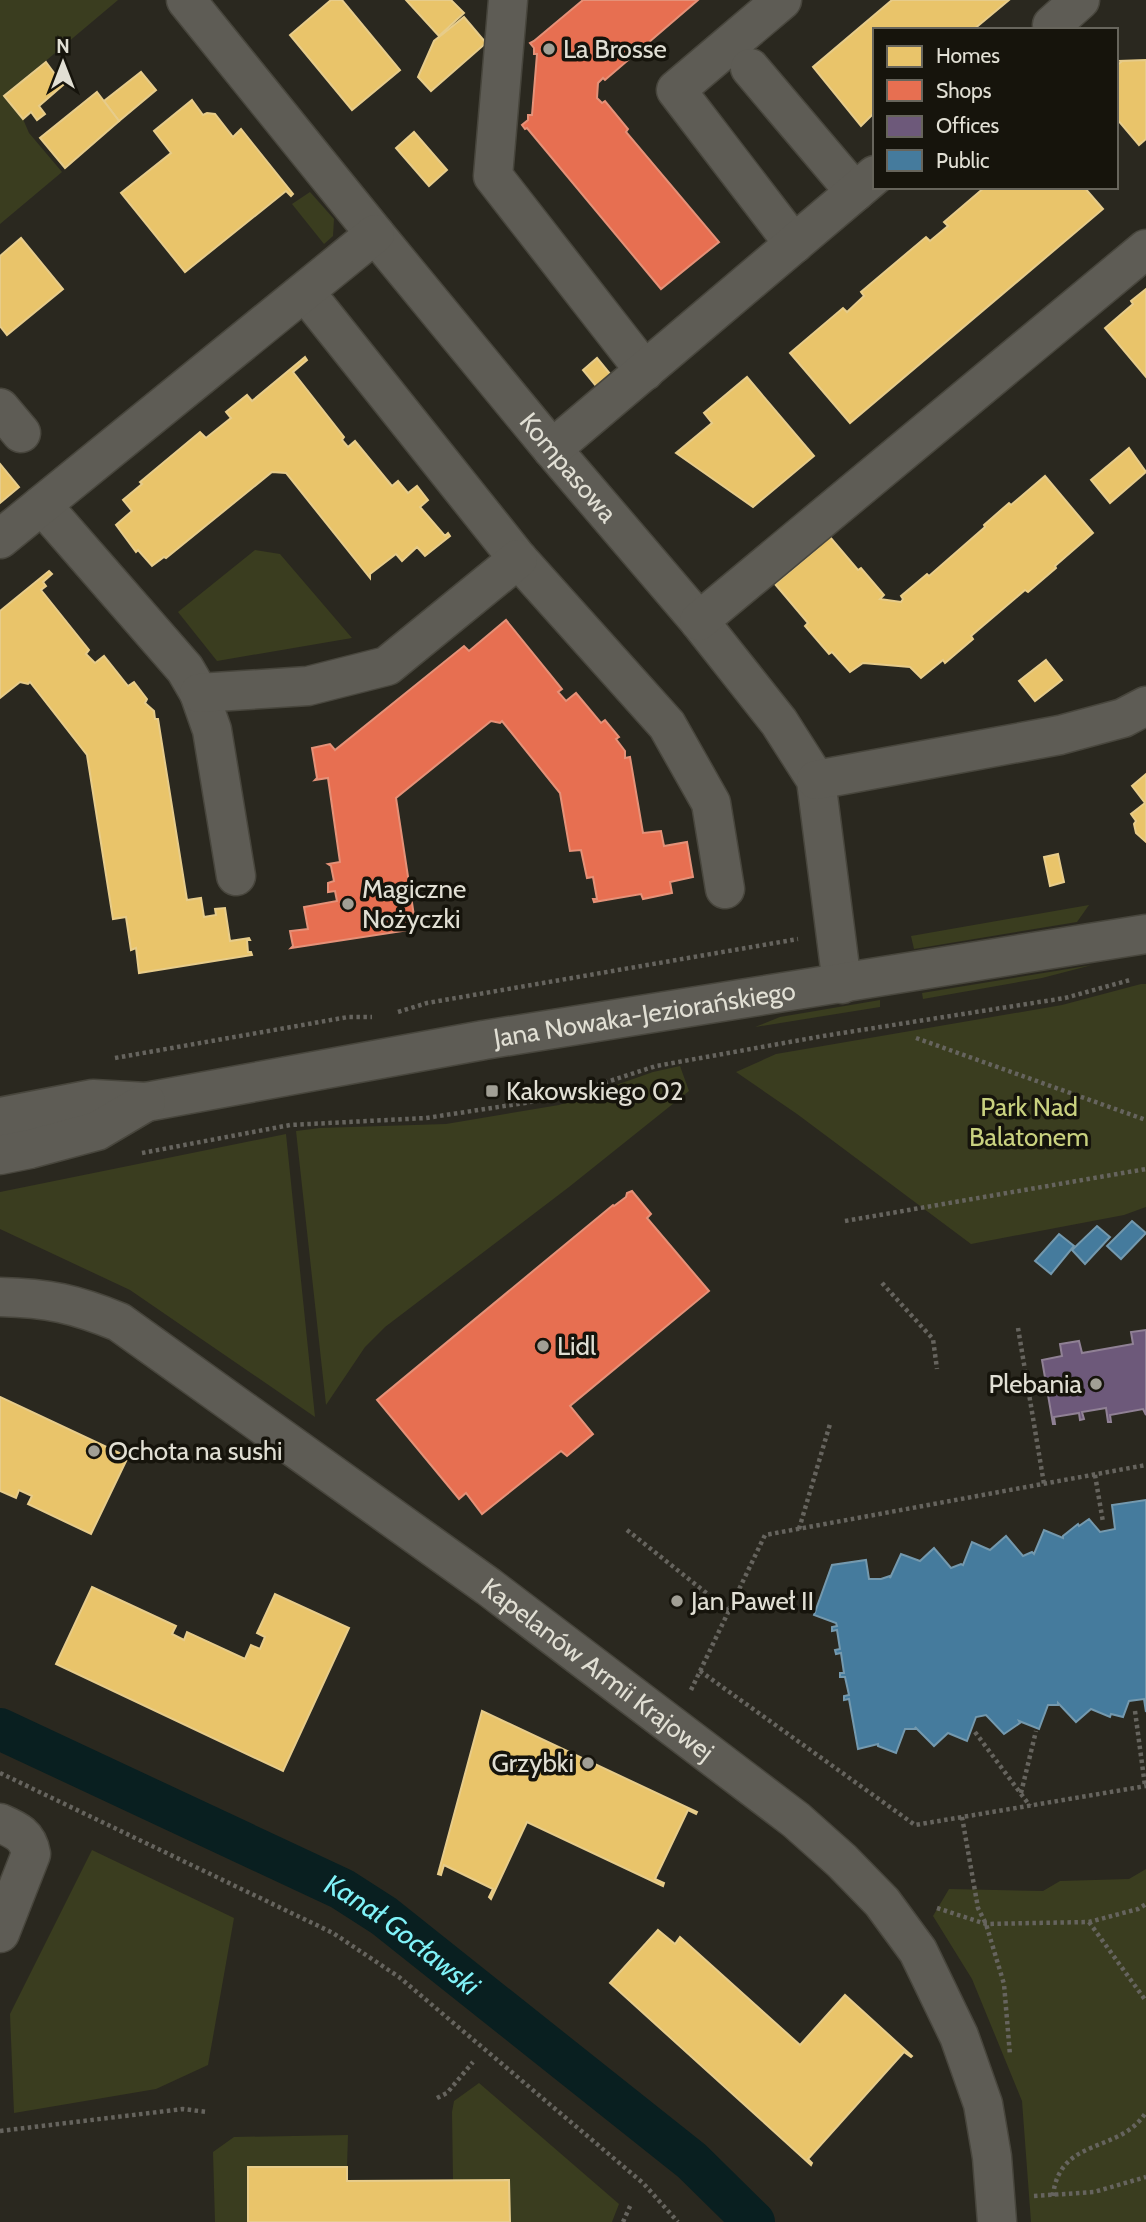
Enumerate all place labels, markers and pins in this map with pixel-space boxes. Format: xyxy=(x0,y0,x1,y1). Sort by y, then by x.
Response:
place label: La Brosse xyxy=(563,33,667,65)
marker: La Brosse xyxy=(541,41,557,57)
place label: Magiczne Nożyczki xyxy=(362,873,466,935)
marker: Magiczne Nożyczki xyxy=(340,896,356,912)
place label: Kakowskiego 02 xyxy=(506,1075,683,1107)
marker: Kakowskiego 02 xyxy=(484,1083,500,1099)
place label: Lidl xyxy=(557,1330,596,1362)
marker: Lidl xyxy=(535,1338,551,1354)
place label: Plebania xyxy=(989,1368,1083,1400)
marker: Plebania xyxy=(1088,1376,1104,1392)
place label: Ochota na sushi xyxy=(108,1435,283,1467)
marker: Ochota na sushi xyxy=(86,1443,102,1459)
place label: Jan Paweł II xyxy=(690,1585,814,1617)
marker: Jan Paweł II xyxy=(669,1593,685,1609)
place label: Grzybki xyxy=(492,1747,574,1779)
marker: Grzybki xyxy=(580,1755,596,1771)

